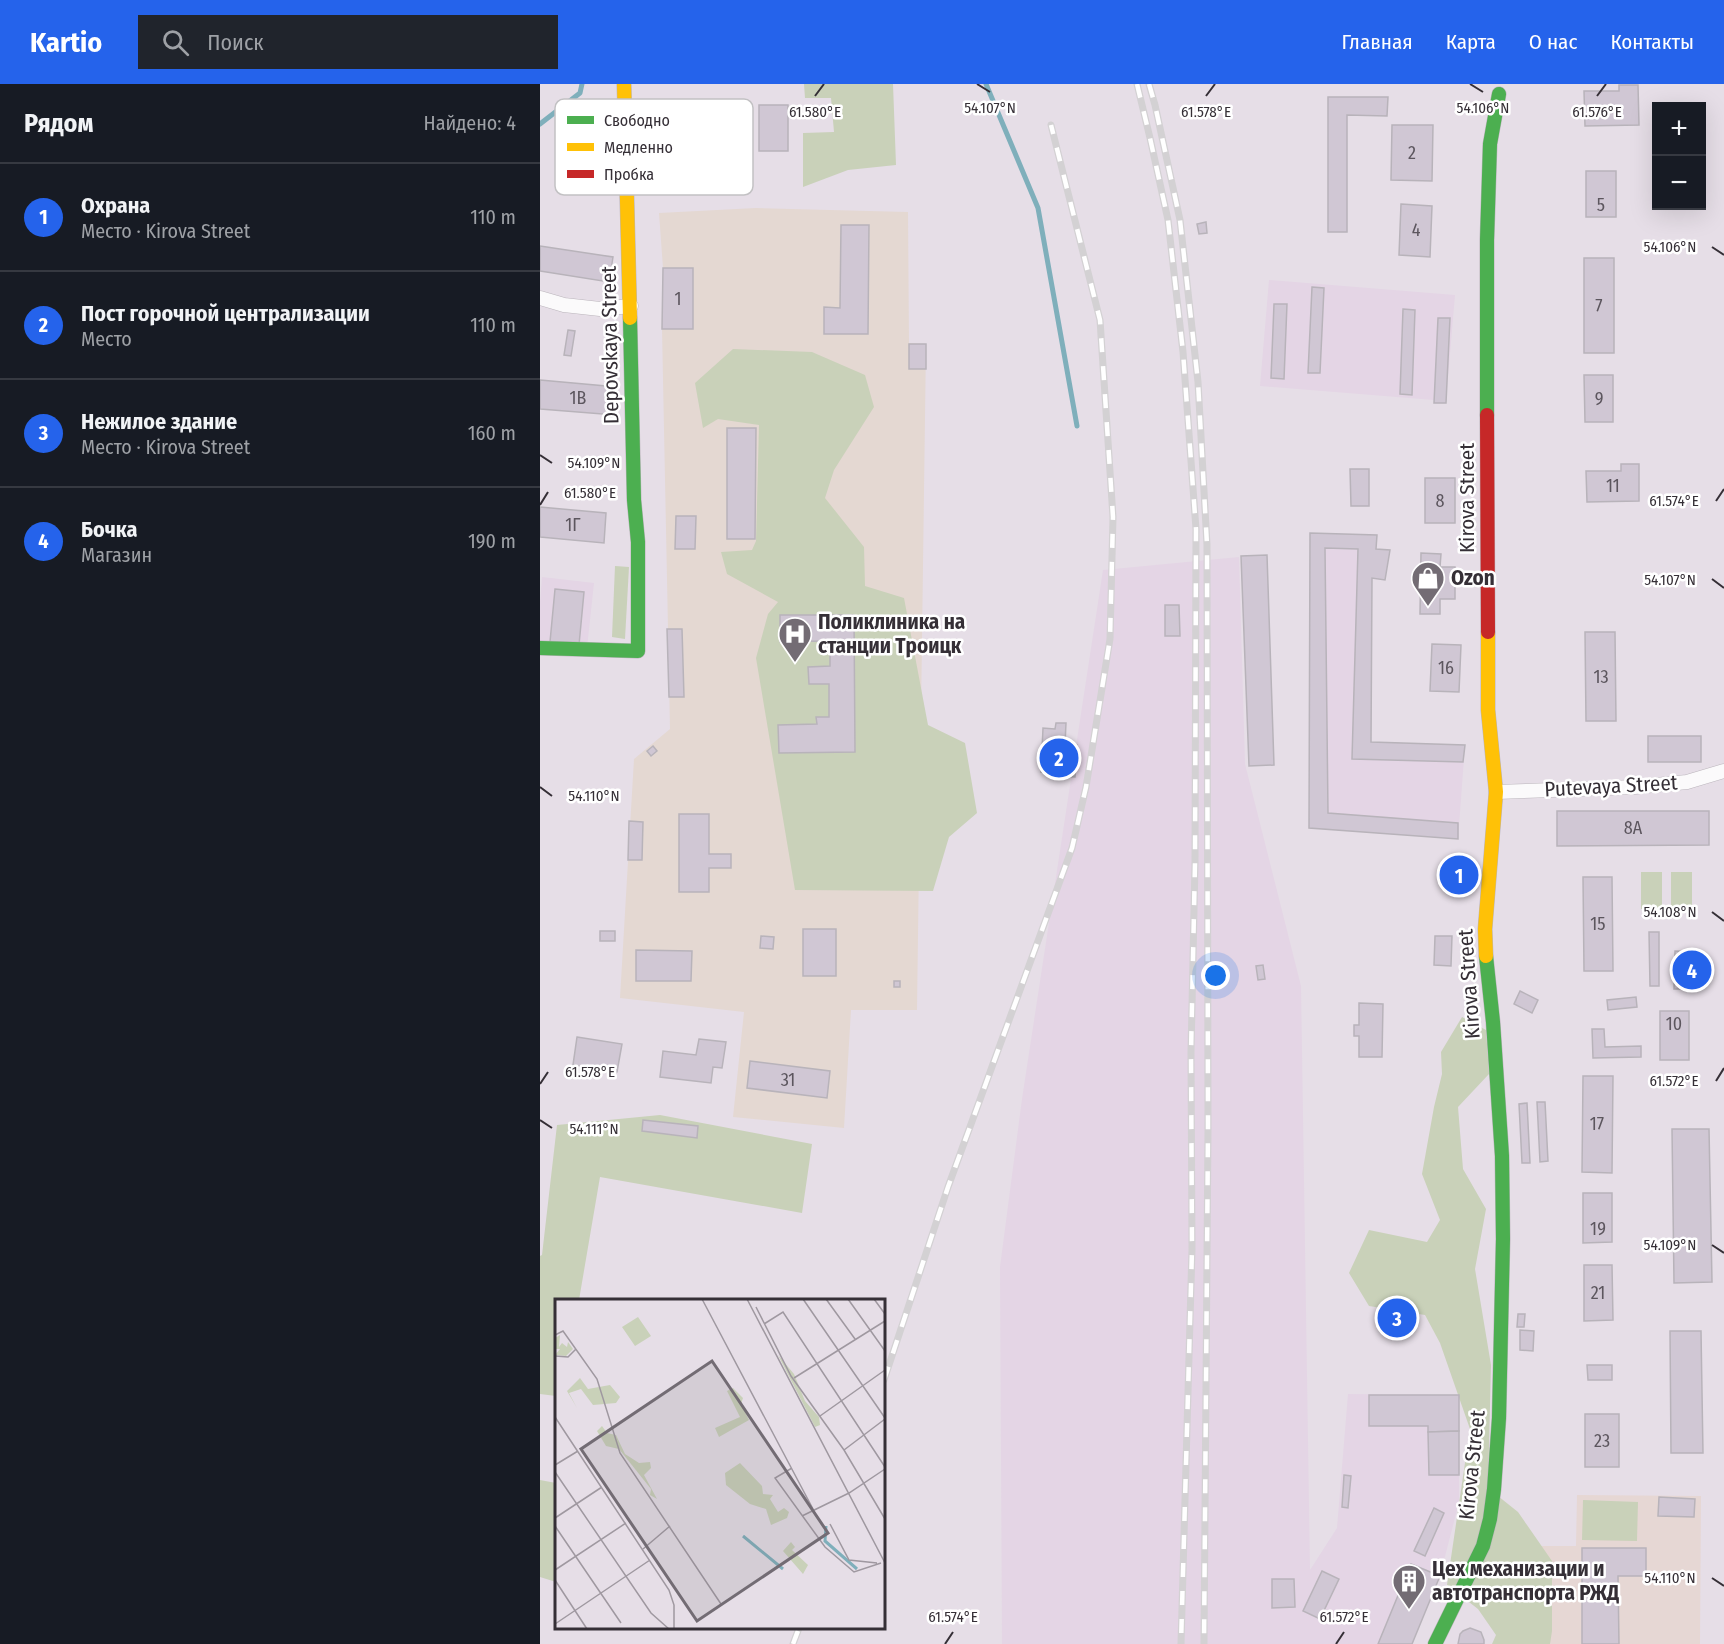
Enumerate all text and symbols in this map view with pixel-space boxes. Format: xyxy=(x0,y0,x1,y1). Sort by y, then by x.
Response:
search box xyxy=(138,15,558,69)
text: Kartio xyxy=(30,26,102,59)
icon: search xyxy=(159,26,192,59)
text: Поиск xyxy=(207,29,264,56)
text: Главная xyxy=(1342,29,1413,55)
text: Карта xyxy=(1446,29,1496,55)
text: О нас xyxy=(1529,29,1577,55)
text: Контакты xyxy=(1610,29,1694,55)
legend xyxy=(555,99,753,195)
text: 54.107°N xyxy=(964,99,1016,117)
text: 54.106°N xyxy=(1457,99,1509,117)
map controls xyxy=(1652,102,1706,210)
button: + xyxy=(1652,102,1706,156)
text: 61.580°E xyxy=(789,103,841,121)
text: 61.578°E xyxy=(1181,103,1231,121)
text: 61.576°E xyxy=(1572,103,1622,121)
text: Рядом xyxy=(24,108,93,139)
text: Найдено: 4 xyxy=(424,111,516,135)
text: Свободно xyxy=(604,111,670,130)
text: Медленно xyxy=(604,138,673,157)
house number: 2 xyxy=(1408,142,1416,164)
button: − xyxy=(1652,156,1706,210)
text: Пробка xyxy=(604,165,654,184)
text: Охрана xyxy=(81,192,150,219)
house number: 5 xyxy=(1597,194,1605,216)
text: 1 xyxy=(39,205,48,229)
text: 110 m xyxy=(470,205,516,229)
text: Место · Kirova Street xyxy=(81,219,250,243)
house number: 4 xyxy=(1412,219,1421,241)
text: 54.106°N xyxy=(1644,238,1696,256)
street label: Depovskaya Street xyxy=(596,266,624,424)
house number: 1 xyxy=(674,288,682,310)
house number: 7 xyxy=(1595,295,1603,317)
text: Пост горочной централизации xyxy=(81,300,370,327)
text: 2 xyxy=(39,313,48,337)
text: 110 m xyxy=(470,313,516,337)
text: Место xyxy=(81,327,132,351)
house number: 1В xyxy=(570,387,587,409)
house number: 9 xyxy=(1595,388,1603,410)
text: Нежилое здание xyxy=(81,408,237,435)
text: 3 xyxy=(39,421,48,445)
text: 160 m xyxy=(468,421,516,445)
text: Место · Kirova Street xyxy=(81,435,250,459)
street label: Kirova Street xyxy=(1454,443,1480,553)
text: 54.109°N xyxy=(568,454,620,472)
house number: 11 xyxy=(1606,475,1620,497)
text: 61.580°E xyxy=(564,484,616,502)
house number: 8 xyxy=(1436,490,1445,512)
text: 61.574°E xyxy=(1649,492,1699,510)
house number: 1Г xyxy=(565,514,581,536)
text: Бочка xyxy=(81,516,137,543)
text: 4 xyxy=(38,529,49,553)
text: 190 m xyxy=(468,529,516,553)
text: Магазин xyxy=(81,543,152,567)
shop icon: Ozon xyxy=(1410,560,1446,607)
place label: Ozon xyxy=(1451,565,1495,591)
text: 54.107°N xyxy=(1644,571,1696,589)
place label: Поликлиника на станции Троицк xyxy=(818,609,965,659)
hospital icon: Поликлиника на станции Троицк xyxy=(777,616,813,663)
house number: 16 xyxy=(1438,657,1454,679)
house number: 13 xyxy=(1593,666,1609,688)
pin: 2 xyxy=(1040,736,1078,780)
street label: Putevaya Street xyxy=(1544,770,1678,802)
text: 54.110°N xyxy=(568,787,620,805)
house number: 8А xyxy=(1624,817,1643,839)
pin: 1 xyxy=(1440,852,1478,898)
text: 54.108°N xyxy=(1643,903,1697,921)
house number: 15 xyxy=(1590,913,1606,935)
street label: Kirova Street xyxy=(1452,928,1486,1040)
pin: 4 xyxy=(1672,948,1712,992)
your location xyxy=(1201,961,1230,990)
house number: 10 xyxy=(1666,1013,1682,1035)
text: 61.578°E xyxy=(565,1063,615,1081)
house number: 31 xyxy=(781,1069,795,1091)
text: 61.572°E xyxy=(1649,1072,1699,1090)
house number: 17 xyxy=(1590,1113,1604,1135)
text: 54.111°N xyxy=(569,1120,619,1138)
house number: 19 xyxy=(1590,1218,1606,1240)
text: 54.109°N xyxy=(1644,1236,1696,1254)
house number: 21 xyxy=(1591,1282,1605,1304)
pin: 3 xyxy=(1378,1296,1416,1340)
inset map xyxy=(555,1299,885,1629)
street label: Kirova Street xyxy=(1453,1409,1491,1521)
house number: 23 xyxy=(1594,1430,1610,1452)
place label: Цех механизации и автотранспорта РЖД xyxy=(1432,1556,1619,1606)
building icon: Цех механизации и автотранспорта РЖД xyxy=(1391,1563,1427,1610)
text: 54.110°N xyxy=(1644,1569,1696,1587)
text: 61.574°E xyxy=(928,1608,978,1626)
text: 61.572°E xyxy=(1319,1608,1369,1626)

